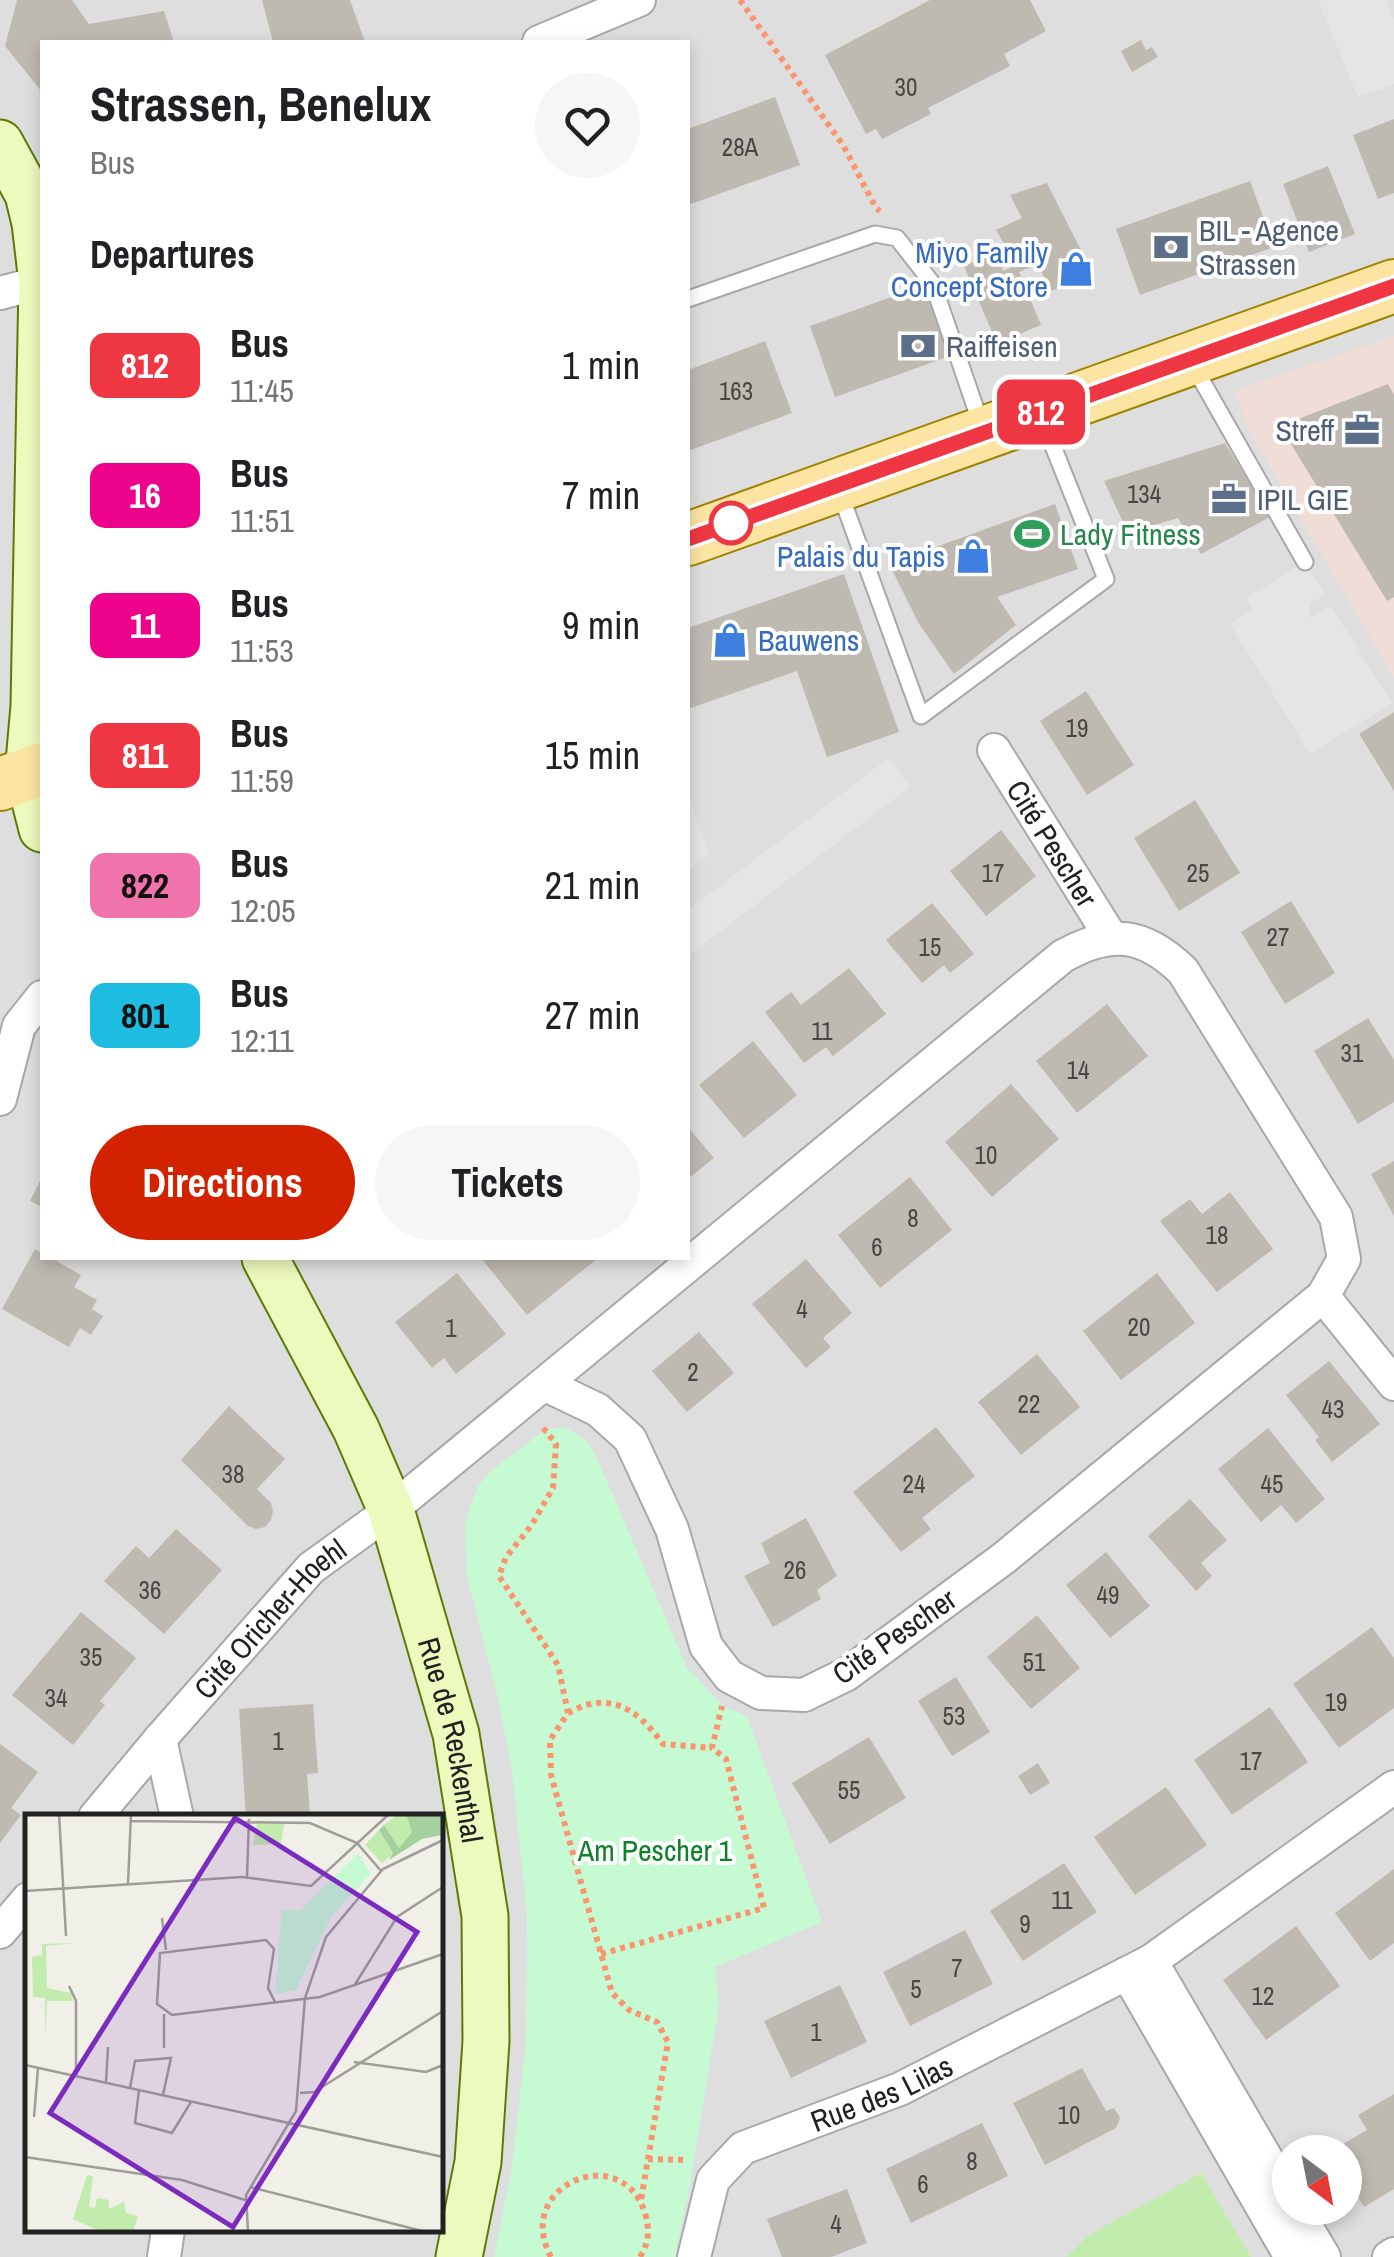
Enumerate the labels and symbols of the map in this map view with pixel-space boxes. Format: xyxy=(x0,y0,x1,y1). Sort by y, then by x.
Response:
house number: 30 xyxy=(895,70,917,104)
house number: 28A xyxy=(722,130,759,164)
place label: BIL - Agence Strassen xyxy=(1199,210,1339,284)
bank icon: BIL - Agence Strassen xyxy=(1152,228,1190,266)
place label: Miyo Family Concept Store xyxy=(891,232,1049,306)
shop icon: Miyo Family Concept Store xyxy=(1057,250,1095,288)
place label: Raiffeisen xyxy=(946,326,1058,366)
bank icon: Raiffeisen xyxy=(899,327,937,365)
house number: 163 xyxy=(719,374,753,408)
line badge: 812 xyxy=(984,380,1098,444)
place label: Streff xyxy=(1276,410,1335,450)
office icon: Streff xyxy=(1343,411,1381,449)
house number: 134 xyxy=(1127,477,1161,511)
place label: IPIL GIE xyxy=(1257,479,1349,519)
office icon: IPIL GIE xyxy=(1210,480,1248,518)
unlabelled marker xyxy=(710,502,752,544)
place label: Lady Fitness xyxy=(1060,514,1201,554)
sports icon: Lady Fitness xyxy=(1013,515,1051,553)
place label: Palais du Tapis xyxy=(777,536,945,576)
shop icon: Palais du Tapis xyxy=(954,537,992,575)
place label: Bauwens xyxy=(758,620,859,660)
shop icon: Bauwens xyxy=(711,621,749,659)
house number: 19 xyxy=(1066,711,1088,745)
street label: Cité Pescher xyxy=(998,772,1107,915)
house number: 17 xyxy=(982,856,1004,890)
house number: 25 xyxy=(1187,856,1209,890)
house number: 27 xyxy=(1267,920,1289,954)
house number: 15 xyxy=(919,930,941,964)
house number: 11 xyxy=(811,1014,833,1048)
house number: 31 xyxy=(1341,1036,1364,1070)
house number: 14 xyxy=(1067,1053,1089,1087)
house number: 10 xyxy=(975,1138,997,1172)
house number: 8 xyxy=(907,1201,919,1235)
house number: 18 xyxy=(1206,1218,1228,1252)
house number: 6 xyxy=(871,1230,883,1264)
house number: 4 xyxy=(796,1292,808,1326)
house number: 20 xyxy=(1128,1310,1150,1344)
house number: 1 xyxy=(445,1311,457,1345)
house number: 2 xyxy=(687,1355,699,1389)
house number: 22 xyxy=(1018,1387,1040,1421)
house number: 43 xyxy=(1322,1392,1344,1426)
house number: 38 xyxy=(222,1457,244,1491)
house number: 24 xyxy=(903,1467,925,1501)
house number: 45 xyxy=(1261,1467,1283,1501)
street label: Cité Oricher-Hoehl xyxy=(185,1529,354,1707)
house number: 26 xyxy=(784,1553,806,1587)
house number: 36 xyxy=(139,1573,161,1607)
street label: Cité Pescher xyxy=(824,1578,964,1693)
house number: 49 xyxy=(1097,1578,1119,1612)
street label: Rue de Reckenthal xyxy=(409,1633,493,1845)
house number: 35 xyxy=(80,1640,102,1674)
house number: 51 xyxy=(1023,1645,1046,1679)
house number: 34 xyxy=(45,1681,67,1715)
house number: 19 xyxy=(1325,1685,1347,1719)
house number: 53 xyxy=(943,1699,965,1733)
house number: 1 xyxy=(272,1724,284,1758)
house number: 17 xyxy=(1240,1744,1262,1778)
house number: 55 xyxy=(838,1773,860,1807)
inset map xyxy=(25,1814,442,2232)
park label: Am Pescher 1 xyxy=(577,1830,733,1870)
house number: 11 xyxy=(1051,1883,1073,1917)
house number: 9 xyxy=(1019,1907,1031,1941)
house number: 7 xyxy=(951,1951,963,1985)
house number: 5 xyxy=(910,1972,922,2006)
house number: 12 xyxy=(1252,1979,1274,2013)
house number: 1 xyxy=(810,2015,822,2049)
street label: Rue des Lilas xyxy=(805,2046,959,2141)
house number: 10 xyxy=(1058,2098,1080,2132)
north arrow xyxy=(1272,2135,1362,2225)
house number: 8 xyxy=(966,2144,978,2178)
house number: 6 xyxy=(917,2167,929,2201)
house number: 4 xyxy=(830,2207,842,2241)

